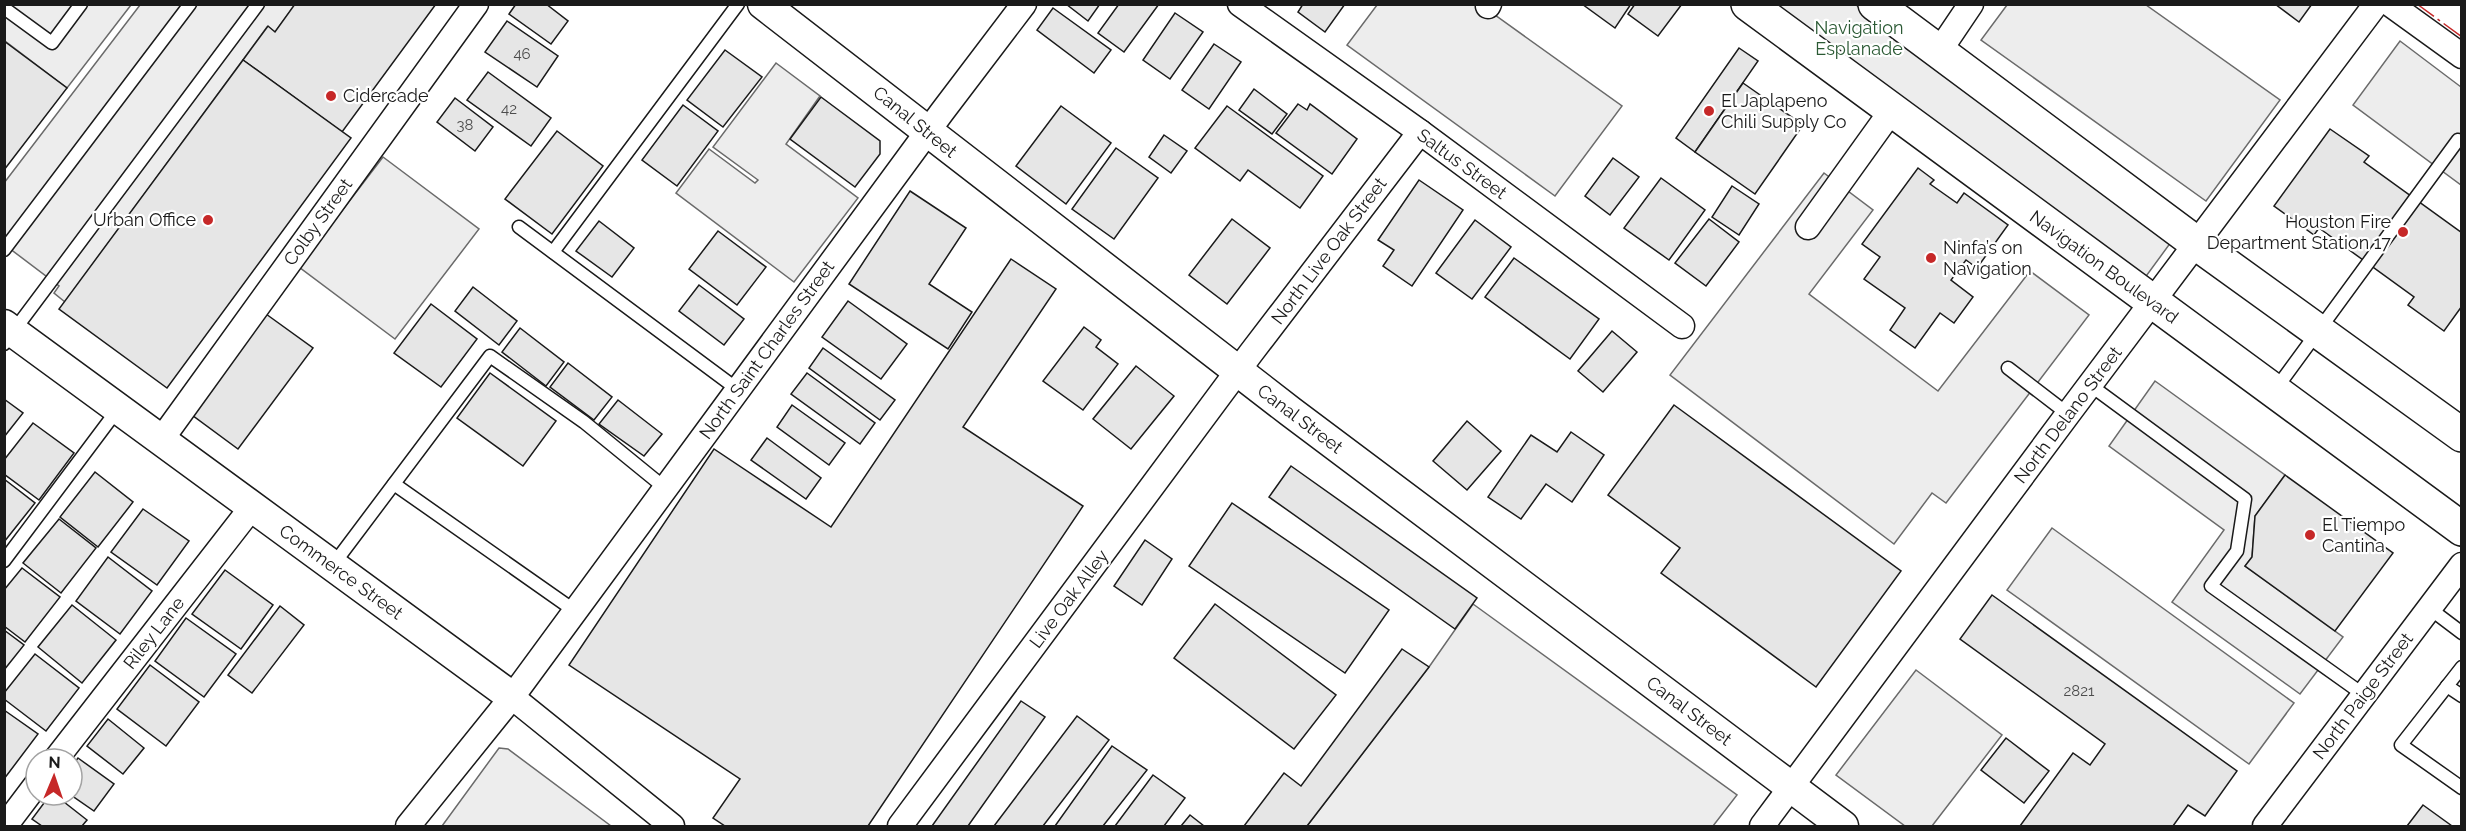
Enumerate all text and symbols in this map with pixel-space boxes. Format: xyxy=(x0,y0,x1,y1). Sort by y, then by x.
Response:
park label: Navigation Esplanade xyxy=(1815,17,1903,59)
house number: 46 xyxy=(513,45,531,63)
street label: Canal Street xyxy=(869,82,961,162)
place label: Cidercade xyxy=(343,85,429,106)
marker: Cidercade xyxy=(324,89,338,103)
place label: El Japlapeno Chili Supply Co xyxy=(1721,90,1847,132)
house number: 42 xyxy=(501,100,517,118)
marker: El Japlapeno Chili Supply Co xyxy=(1702,104,1716,118)
house number: 38 xyxy=(457,116,474,134)
street label: Saltus Street xyxy=(1413,124,1511,203)
street label: North Live Oak Street xyxy=(1267,173,1391,328)
street label: Colby Street xyxy=(279,174,356,269)
street label: Navigation Boulevard xyxy=(2026,206,2183,328)
place label: Urban Office xyxy=(93,209,196,230)
place label: Houston Fire Department Station 17 xyxy=(2207,211,2391,253)
marker: Urban Office xyxy=(201,213,215,227)
marker: Houston Fire Department Station 17 xyxy=(2396,225,2410,239)
place label: Ninfa’s on Navigation xyxy=(1943,237,2032,279)
marker: Ninfa’s on Navigation xyxy=(1924,251,1938,265)
street label: North Saint Charles Street xyxy=(695,256,838,443)
street label: North Delano Street xyxy=(2009,342,2126,487)
street label: Canal Street xyxy=(1254,380,1347,457)
place label: El Tiempo Cantina xyxy=(2322,514,2405,556)
street label: Commerce Street xyxy=(275,520,407,623)
marker: El Tiempo Cantina xyxy=(2303,528,2317,542)
street label: Live Oak Alley xyxy=(1025,545,1113,652)
street label: Riley Lane xyxy=(119,592,189,673)
street label: North Paige Street xyxy=(2308,628,2417,763)
street label: Canal Street xyxy=(1643,672,1736,749)
house number: 2821 xyxy=(2064,682,2095,700)
north arrow xyxy=(24,747,84,807)
text: N xyxy=(48,753,61,772)

